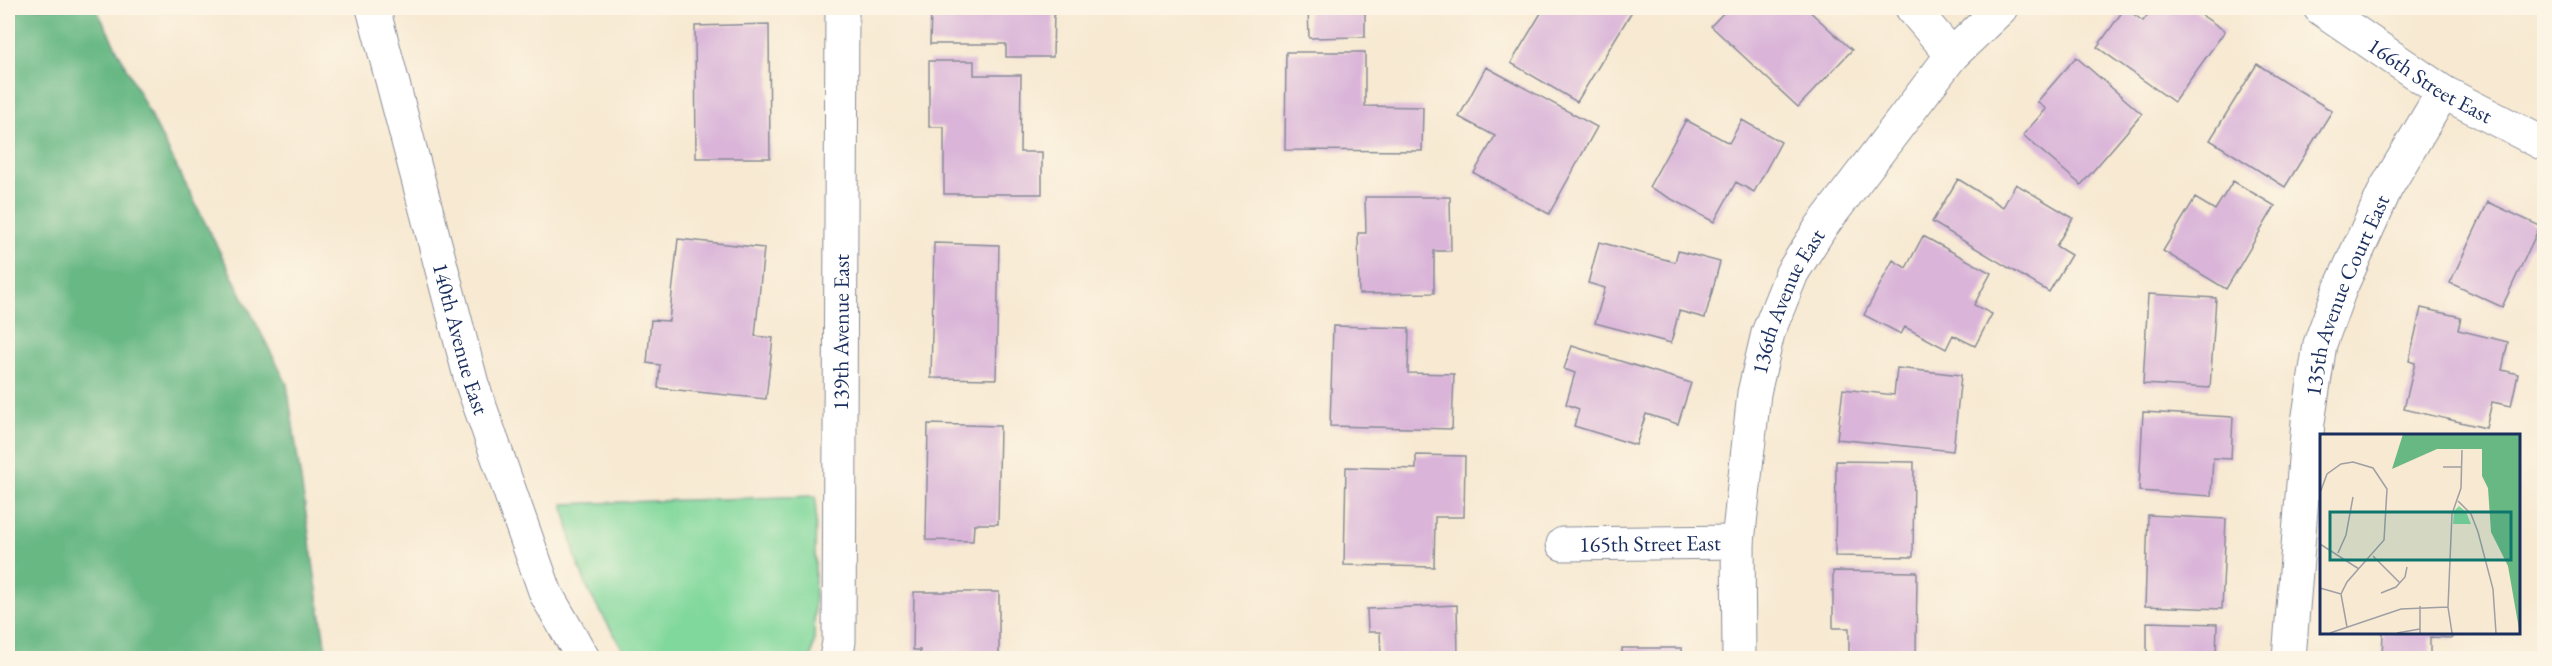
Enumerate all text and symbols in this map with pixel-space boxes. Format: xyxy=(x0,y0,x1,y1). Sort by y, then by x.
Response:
street label: 166th Street East xyxy=(2362,30,2498,130)
street label: 135th Avenue Court East xyxy=(2298,190,2396,398)
street label: 136th Avenue East xyxy=(1744,223,1831,377)
street label: 139th Avenue East xyxy=(826,254,855,411)
street label: 140th Avenue East xyxy=(426,259,496,419)
inset map xyxy=(2320,434,2519,633)
street label: 165th Street East xyxy=(1579,528,1721,558)

